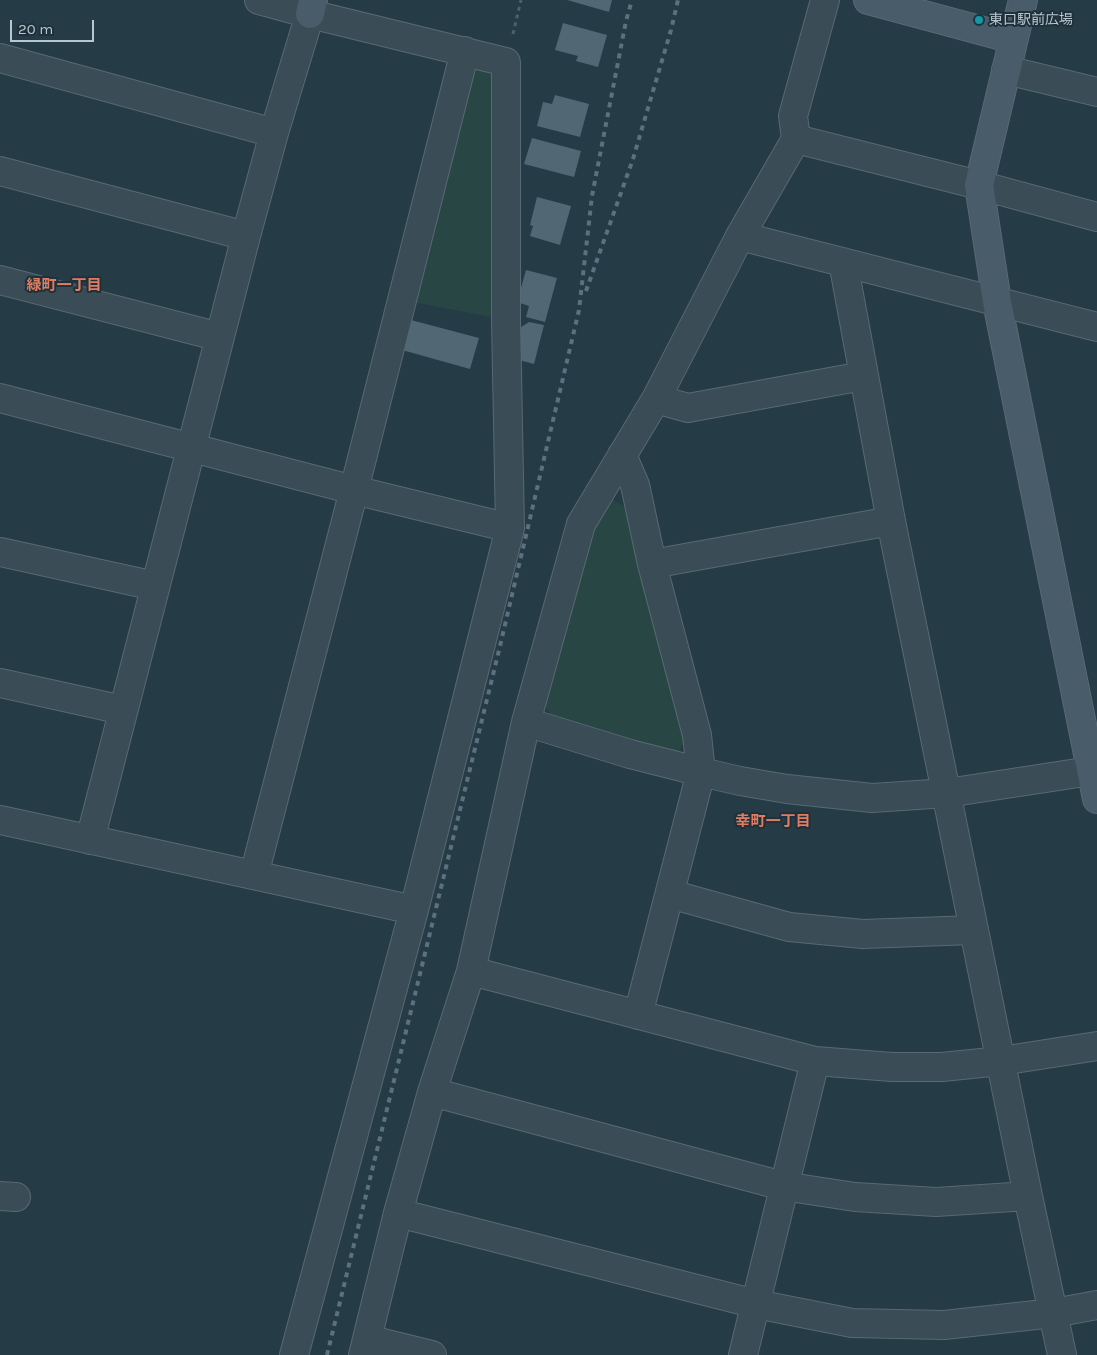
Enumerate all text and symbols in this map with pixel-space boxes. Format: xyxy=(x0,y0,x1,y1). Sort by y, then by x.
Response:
scale bar xyxy=(12,10,96,42)
place label: 東口駅前広場 xyxy=(989,12,1073,28)
marker: 東口駅前広場 xyxy=(973,14,985,26)
text: 20 m xyxy=(18,20,53,38)
district label: 緑町一丁目 xyxy=(27,277,101,295)
district label: 幸町一丁目 xyxy=(736,813,810,831)

